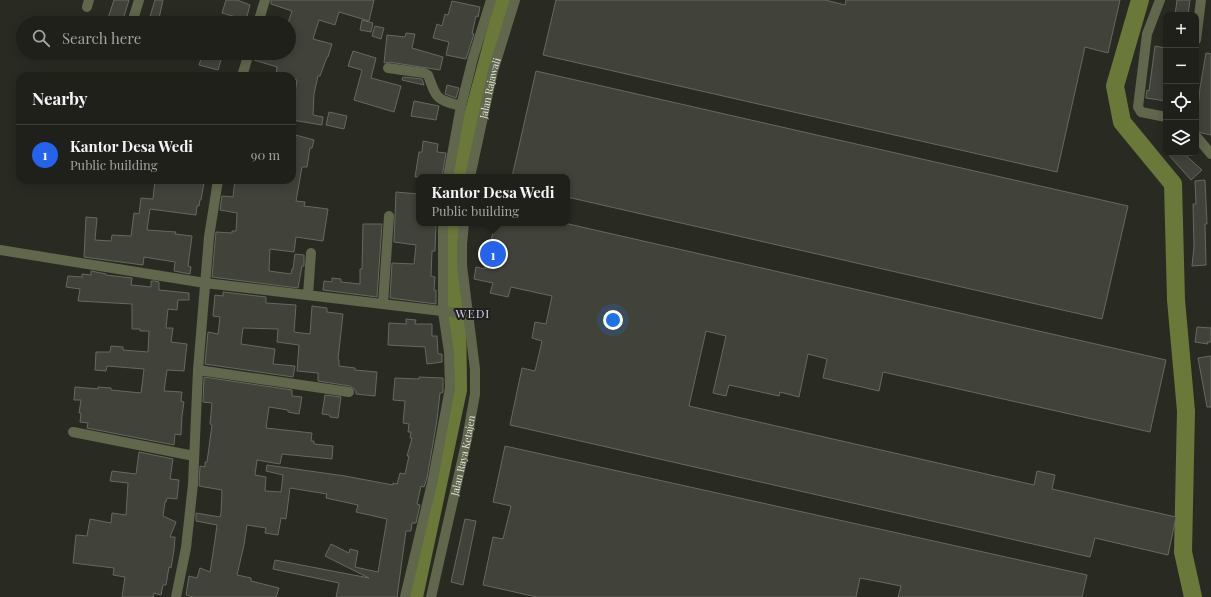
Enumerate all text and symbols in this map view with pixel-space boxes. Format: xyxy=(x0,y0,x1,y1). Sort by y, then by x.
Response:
map controls xyxy=(1163,12,1199,156)
button: + xyxy=(1163,12,1199,48)
search box xyxy=(16,16,296,60)
icon: search xyxy=(30,27,52,49)
text: Search here xyxy=(62,28,141,48)
button: − xyxy=(1163,48,1199,84)
street label: Jalan Rajawali xyxy=(476,56,504,121)
button: locate xyxy=(1163,84,1199,120)
text: Nearby xyxy=(32,87,87,109)
button: layers xyxy=(1163,120,1199,156)
text: Kantor Desa Wedi xyxy=(70,136,193,156)
text: 1 xyxy=(43,146,47,163)
text: 90 m xyxy=(251,146,280,163)
text: Public building xyxy=(70,156,158,173)
popup xyxy=(416,174,570,226)
text: Kantor Desa Wedi xyxy=(431,182,555,202)
text: Public building xyxy=(431,202,519,219)
pin: 1 xyxy=(480,239,506,269)
district label: WEDI xyxy=(455,305,490,321)
your location xyxy=(603,310,623,330)
street label: Jalan Raya Ketajen xyxy=(447,414,478,498)

